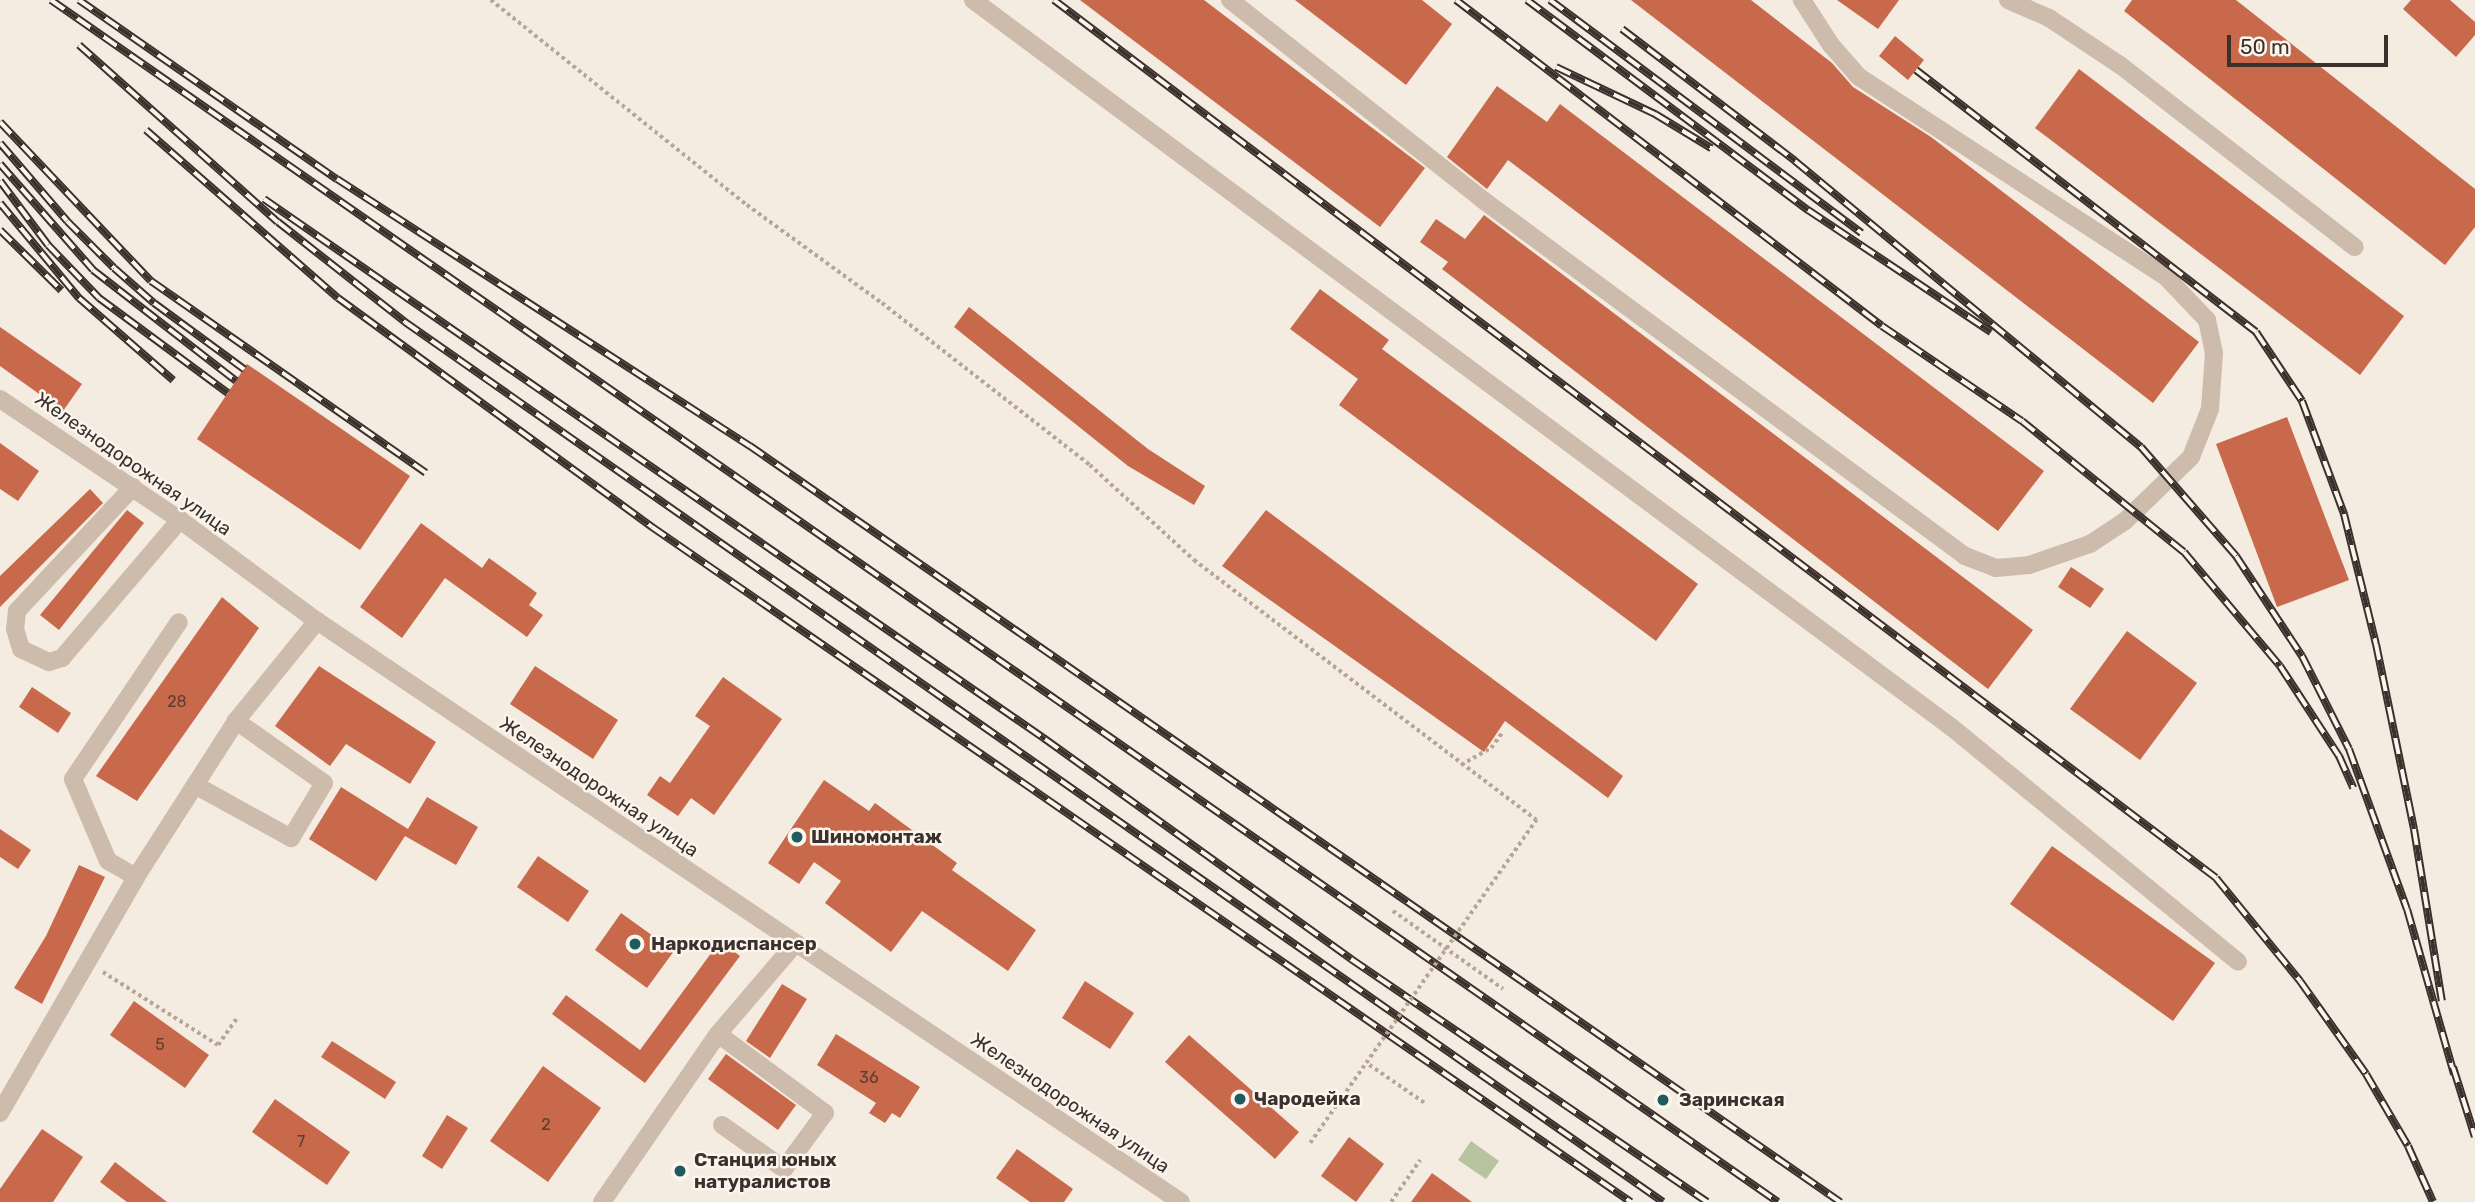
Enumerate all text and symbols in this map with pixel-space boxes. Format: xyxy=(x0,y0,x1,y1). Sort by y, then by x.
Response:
scale bar xyxy=(2230,21,2391,65)
text: 50 m xyxy=(2240,34,2290,59)
street label: Железнодорожная улица xyxy=(30,387,236,541)
house number: 28 xyxy=(167,692,187,712)
street label: Железнодорожная улица xyxy=(495,712,703,862)
place label: Шиномонтаж xyxy=(811,826,942,848)
marker: Шиномонтаж xyxy=(789,829,805,845)
place label: Наркодиспансер xyxy=(651,933,817,955)
marker: Наркодиспансер xyxy=(625,934,645,954)
street label: Железнодорожная улица xyxy=(966,1028,1174,1178)
house number: 5 xyxy=(155,1035,165,1055)
house number: 36 xyxy=(859,1068,879,1088)
place label: Чародейка xyxy=(1254,1088,1361,1110)
place label: Заринская xyxy=(1679,1089,1785,1111)
marker: Заринская xyxy=(1653,1090,1673,1110)
marker: Чародейка xyxy=(1232,1091,1248,1107)
house number: 2 xyxy=(541,1115,551,1135)
house number: 7 xyxy=(297,1132,305,1152)
place label: Станция юных натуралистов xyxy=(694,1149,837,1193)
marker: Станция юных натуралистов xyxy=(672,1163,688,1179)

